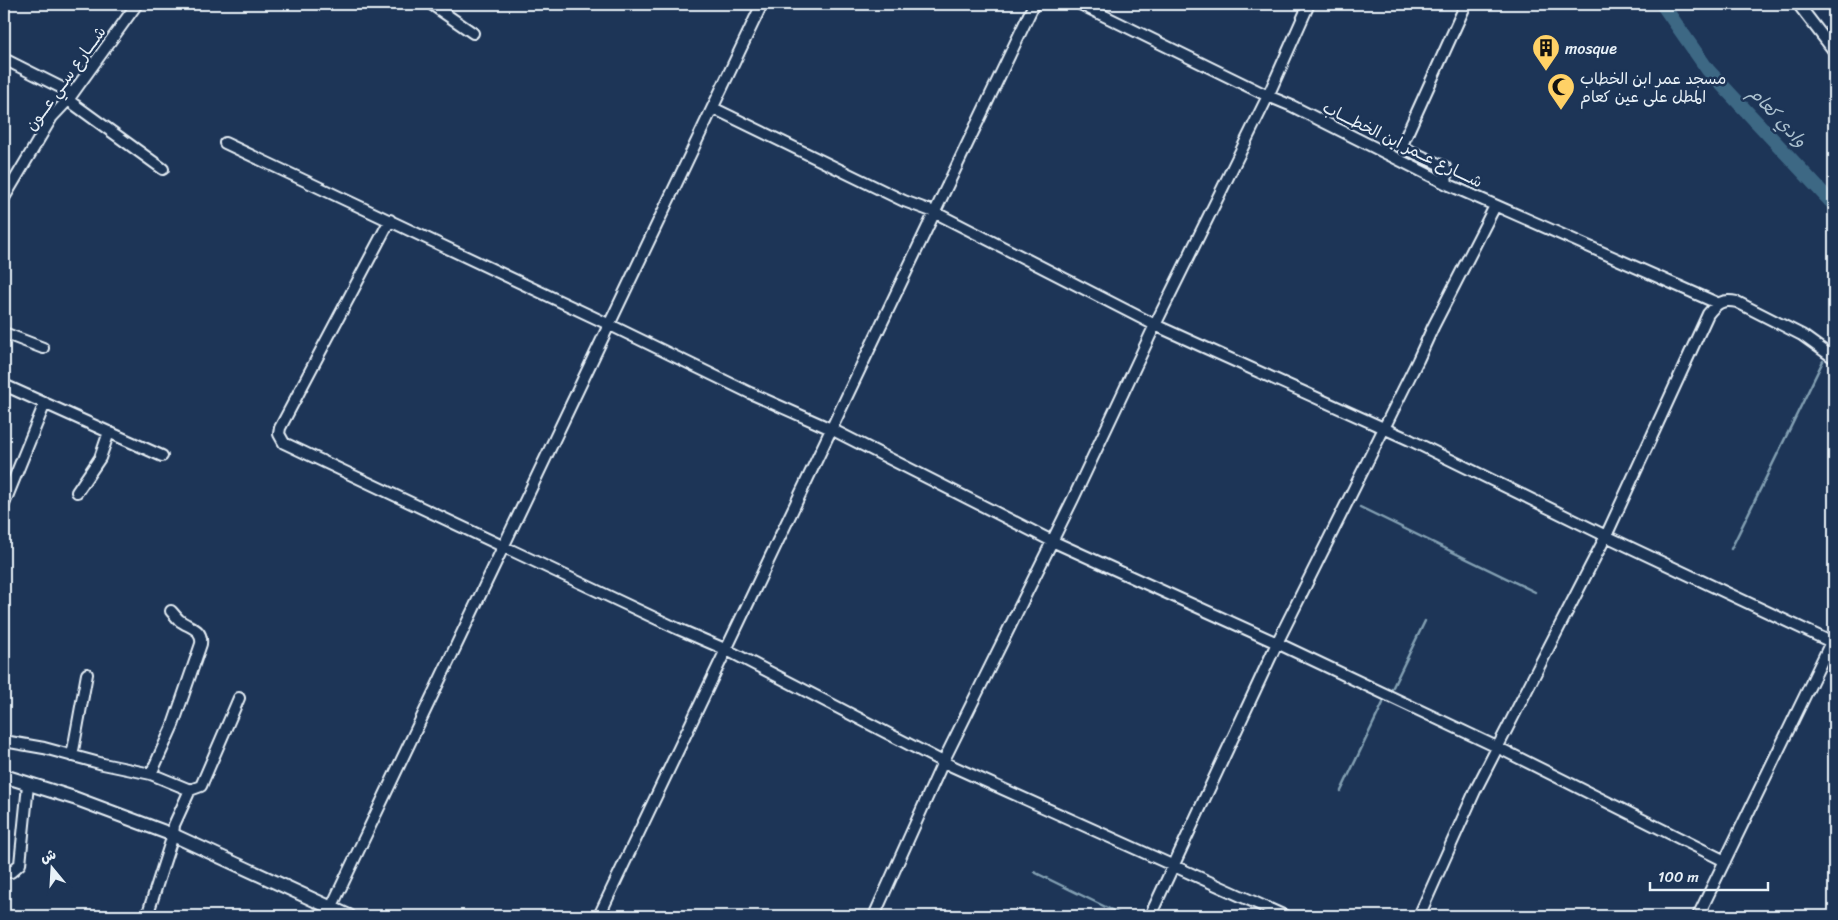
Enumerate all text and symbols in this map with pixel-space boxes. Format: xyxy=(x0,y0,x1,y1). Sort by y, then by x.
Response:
street label: شــــارع ســي عـــون xyxy=(17,19,114,137)
building icon: mosque xyxy=(1531,33,1561,72)
place label: mosque xyxy=(1565,34,1617,63)
place label: مسجد عمر ابن الخطاب المطل على عين كعام xyxy=(1580,64,1726,111)
mosque icon: مسجد عمر ابن الخطاب المطل على عين كعام xyxy=(1546,72,1576,111)
water label: وادي كعام xyxy=(1740,78,1815,156)
street label: شــــارع عــمر ابن الخطــــاب xyxy=(1318,93,1488,196)
north arrow xyxy=(28,842,78,892)
text: ش xyxy=(37,842,59,870)
scale bar xyxy=(1650,860,1768,892)
text: 100 m xyxy=(1658,864,1699,890)

